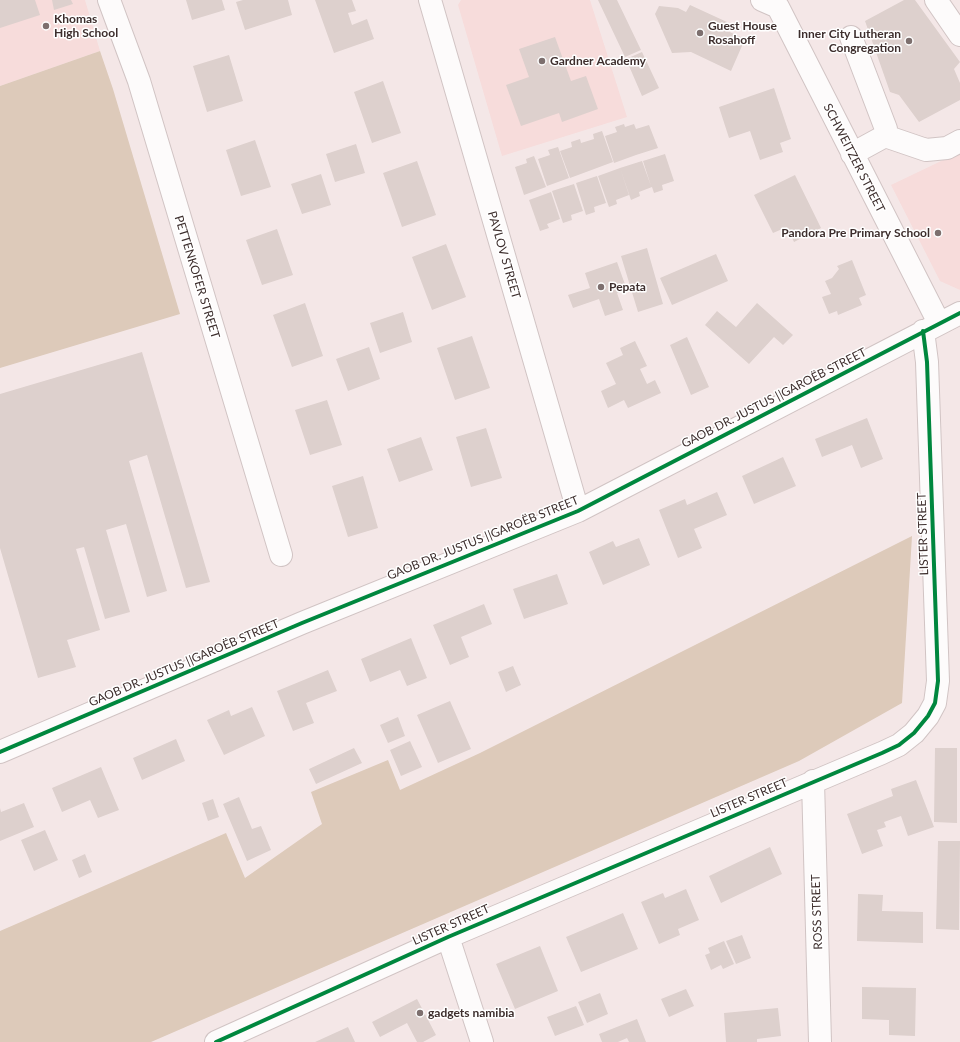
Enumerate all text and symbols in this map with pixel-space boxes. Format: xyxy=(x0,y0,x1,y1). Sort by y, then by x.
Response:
place label: Khomas High School xyxy=(54,12,118,40)
place label: Guest House Rosahoff xyxy=(708,19,777,47)
marker: Khomas High School xyxy=(41,21,51,31)
place label: Inner City Lutheran Congregation xyxy=(798,27,901,55)
marker: Guest House Rosahoff xyxy=(695,28,705,38)
marker: Inner City Lutheran Congregation xyxy=(904,36,914,46)
place label: Gardner Academy xyxy=(550,54,646,68)
marker: Gardner Academy xyxy=(537,56,547,66)
street label: SCHWEITZER STREET xyxy=(820,101,888,215)
street label: PAVLOV STREET xyxy=(485,209,523,301)
street label: PETTENKOFER STREET xyxy=(171,214,223,340)
place label: Pandora Pre Primary School xyxy=(781,226,930,240)
marker: Pandora Pre Primary School xyxy=(933,228,943,238)
place label: Pepata xyxy=(609,280,646,294)
marker: Pepata xyxy=(596,282,606,292)
street label: GAOB DR. JUSTUS ǁGAROËB STREET xyxy=(679,345,869,451)
street label: LISTER STREET xyxy=(914,492,932,576)
street label: GAOB DR. JUSTUS ǁGAROËB STREET xyxy=(385,493,581,583)
street label: GAOB DR. JUSTUS ǁGAROËB STREET xyxy=(87,616,281,710)
street label: LISTER STREET xyxy=(708,775,790,821)
street label: ROSS STREET xyxy=(808,874,826,950)
street label: LISTER STREET xyxy=(410,902,492,948)
place label: gadgets namibia xyxy=(428,1006,514,1020)
marker: gadgets namibia xyxy=(415,1008,425,1018)

